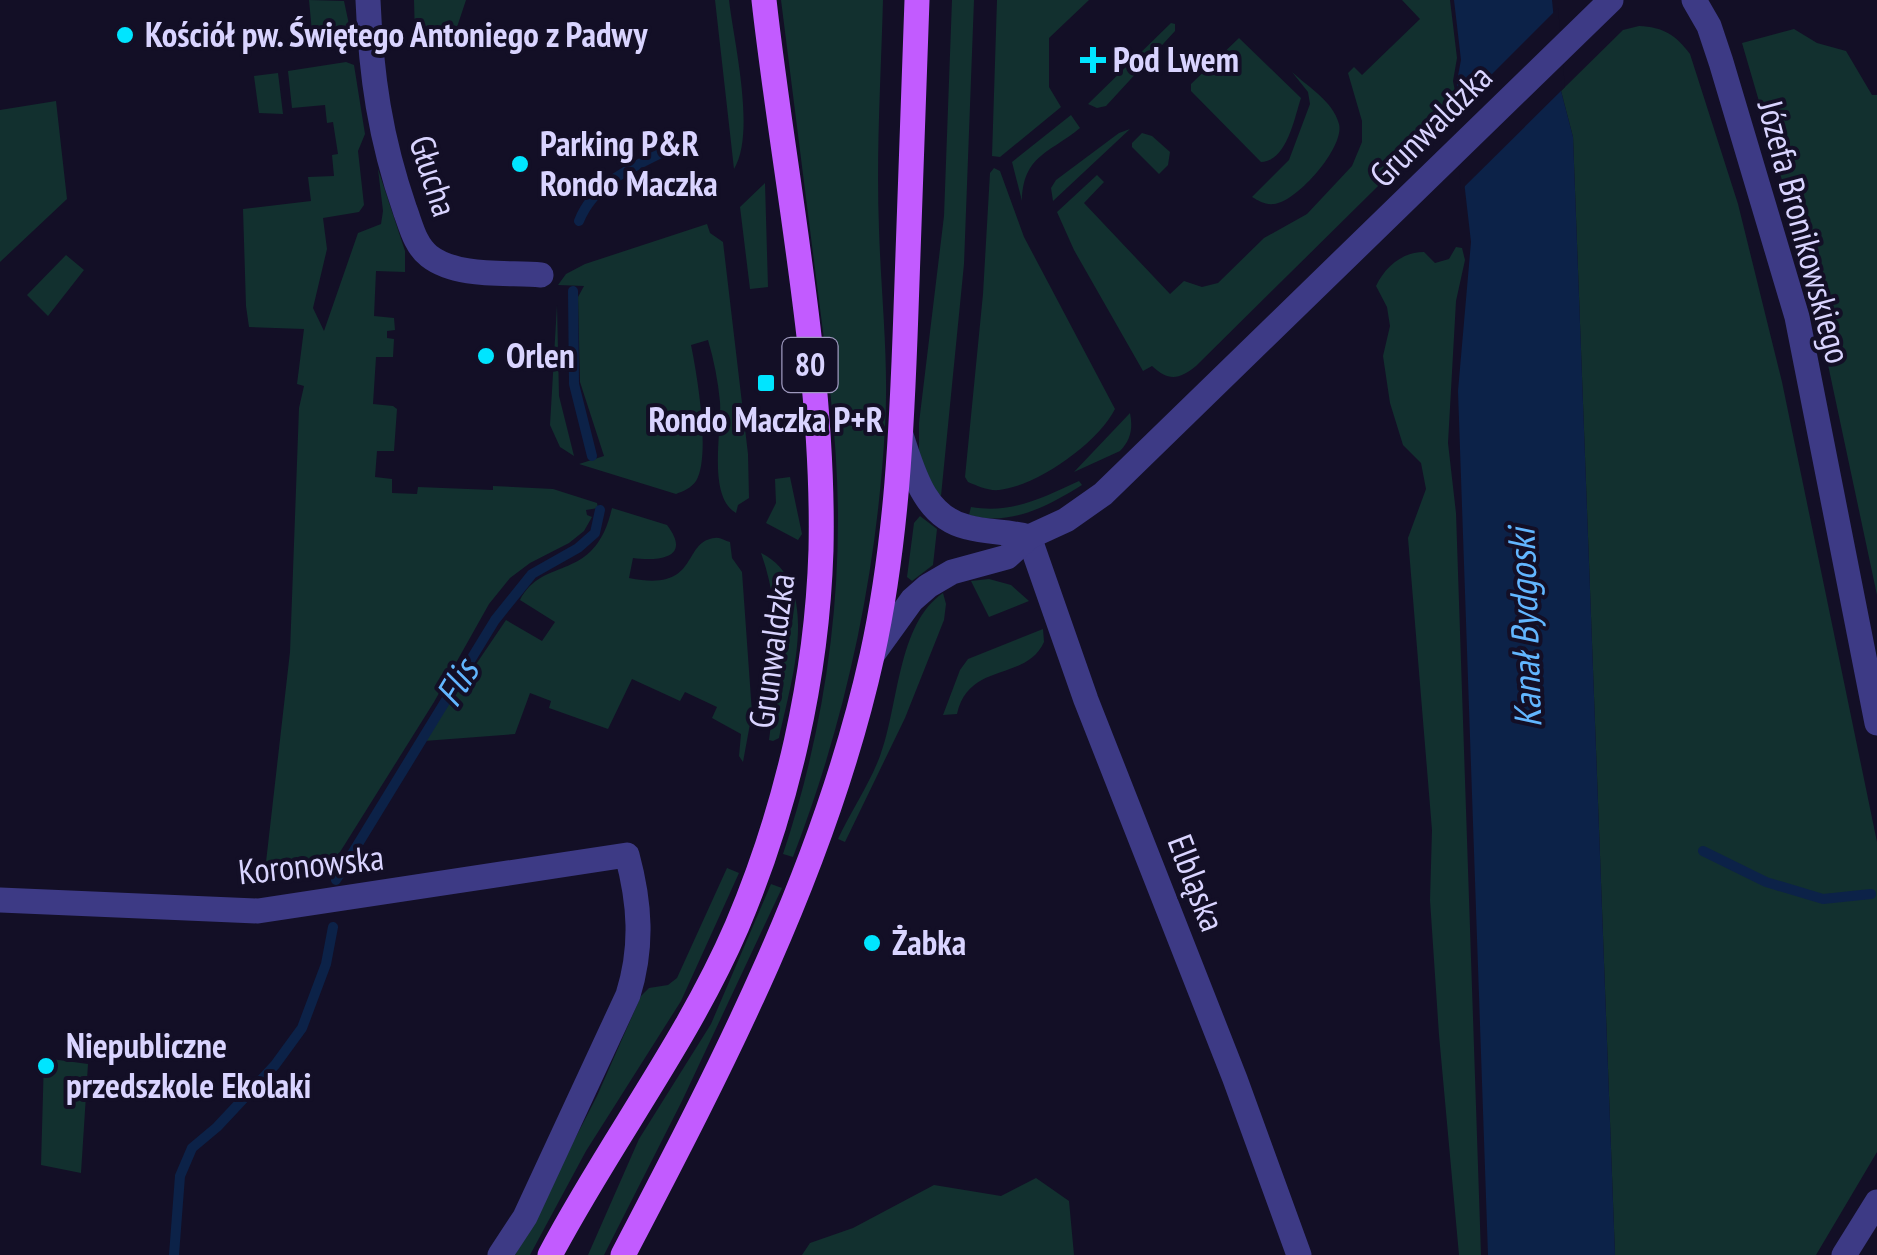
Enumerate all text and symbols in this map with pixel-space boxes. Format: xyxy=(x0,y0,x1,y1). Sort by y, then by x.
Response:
place label: Kościół pw. Świętego Antoniego z Padwy xyxy=(145,11,649,57)
marker: Kościół pw. Świętego Antoniego z Padwy xyxy=(114,24,136,46)
place label: Pod Lwem xyxy=(1113,36,1239,82)
marker: Pod Lwem xyxy=(1082,49,1104,71)
street label: Grunwaldzka xyxy=(1359,54,1502,197)
street label: Józefa Bronikowskiego xyxy=(1747,94,1862,368)
place label: Parking P&R Rondo Maczka xyxy=(540,120,718,206)
street label: Głucha xyxy=(399,129,469,222)
marker: Parking P&R Rondo Maczka xyxy=(509,153,531,175)
place label: Orlen xyxy=(506,332,575,378)
road number: 80 xyxy=(782,338,838,392)
marker: Orlen xyxy=(475,345,497,367)
marker: Rondo Maczka P+R xyxy=(755,372,777,394)
place label: Rondo Maczka P+R xyxy=(649,396,884,442)
water label: Kanał Bydgoski xyxy=(1495,523,1551,728)
street label: Grunwaldzka xyxy=(737,571,805,731)
water label: Flis xyxy=(423,647,490,714)
street label: Elbląska xyxy=(1158,828,1236,938)
street label: Koronowska xyxy=(236,834,386,895)
place label: Żabka xyxy=(892,919,966,965)
marker: Żabka xyxy=(861,932,883,954)
place label: Niepubliczne przedszkole Ekolaki xyxy=(66,1022,311,1108)
marker: Niepubliczne przedszkole Ekolaki xyxy=(35,1055,57,1077)

